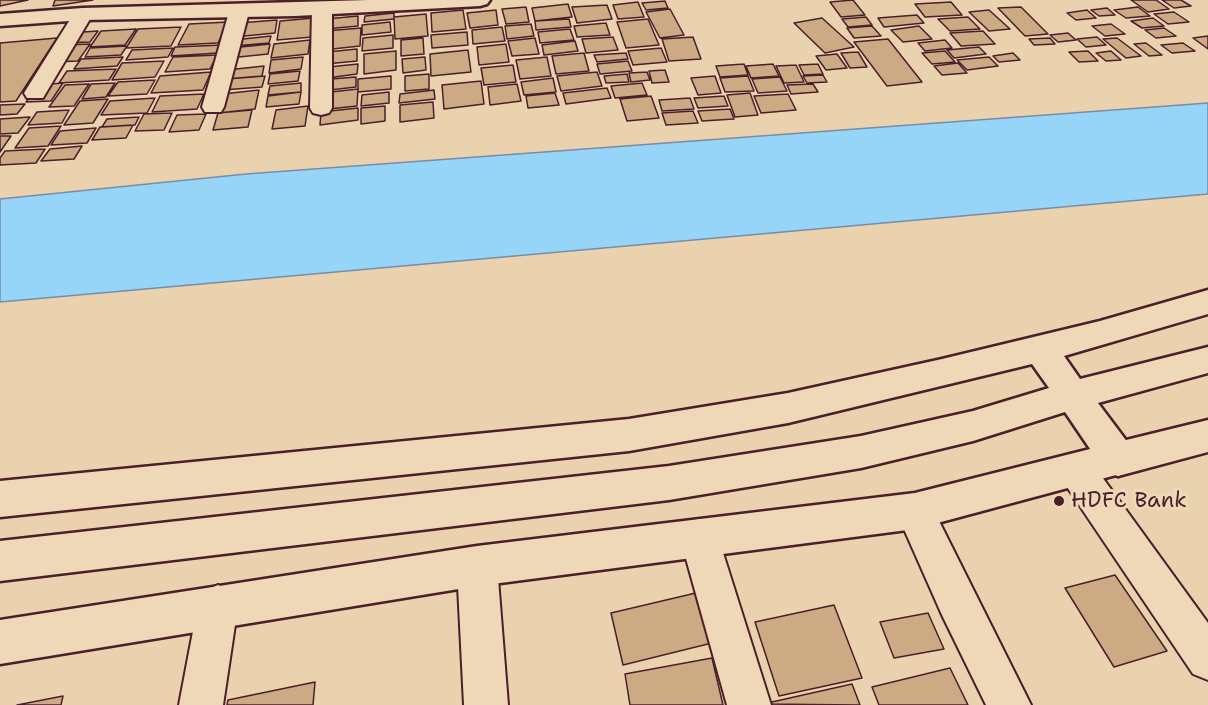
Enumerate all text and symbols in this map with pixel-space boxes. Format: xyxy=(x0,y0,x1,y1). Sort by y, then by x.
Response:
place label: HDFC Bank xyxy=(1071,488,1187,514)
marker: HDFC Bank xyxy=(1052,494,1066,508)

